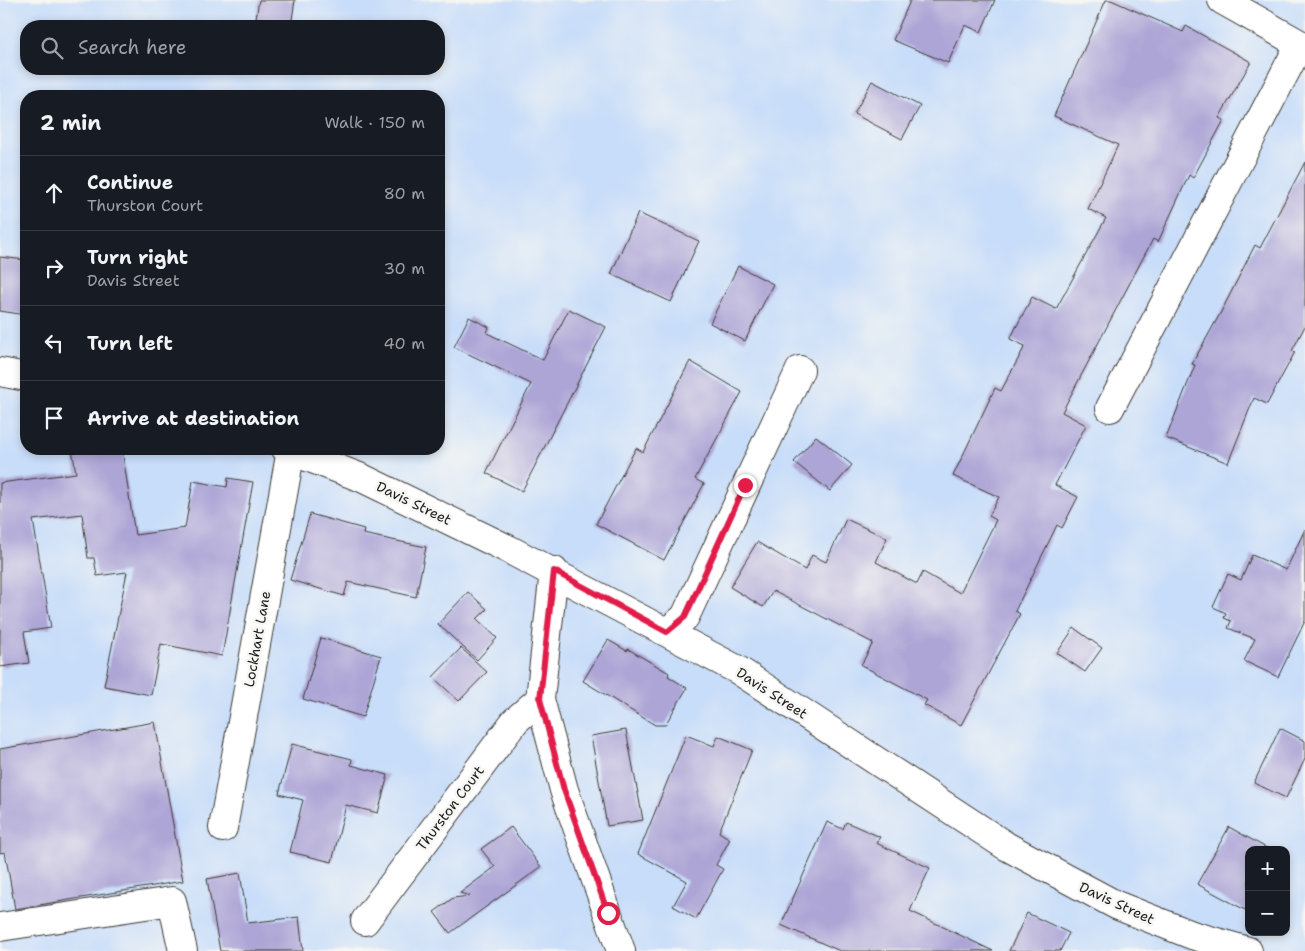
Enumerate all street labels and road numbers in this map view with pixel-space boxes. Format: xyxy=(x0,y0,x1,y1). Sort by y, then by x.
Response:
street label: Davis Street xyxy=(374,477,454,529)
street label: Lockhart Lane xyxy=(240,590,274,688)
street label: Davis Street xyxy=(733,663,811,723)
street label: Thurston Court xyxy=(412,762,488,854)
street label: Davis Street xyxy=(1076,878,1158,928)

